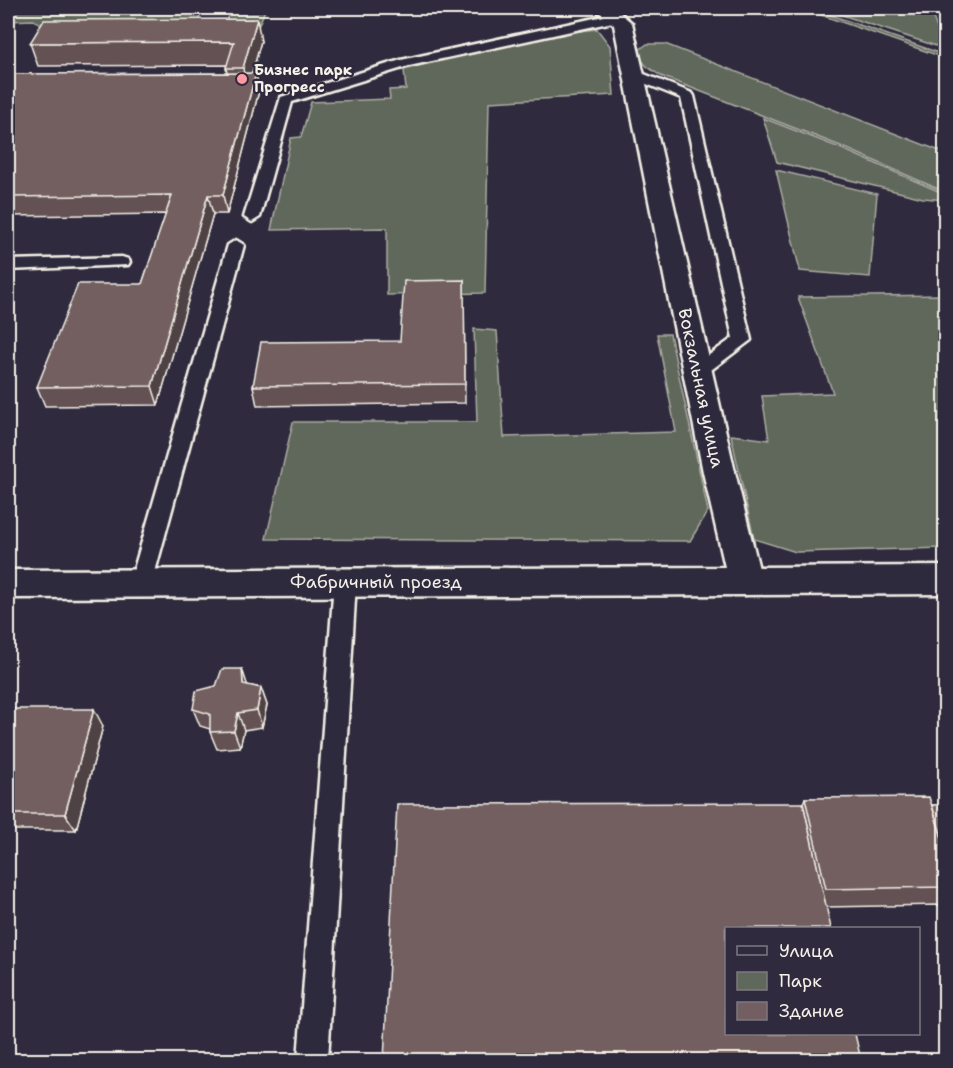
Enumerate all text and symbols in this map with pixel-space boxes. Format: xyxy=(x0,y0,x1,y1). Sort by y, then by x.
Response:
place label: Бизнес парк Прогресс xyxy=(254,60,353,97)
marker: Бизнес парк Прогресс xyxy=(235,72,249,86)
street label: Вокзальная улица xyxy=(672,306,730,470)
street label: Фабричный проезд xyxy=(290,570,462,594)
legend xyxy=(725,927,920,1035)
text: Улица xyxy=(779,939,833,963)
text: Парк xyxy=(779,969,822,993)
text: Здание xyxy=(779,999,844,1023)

